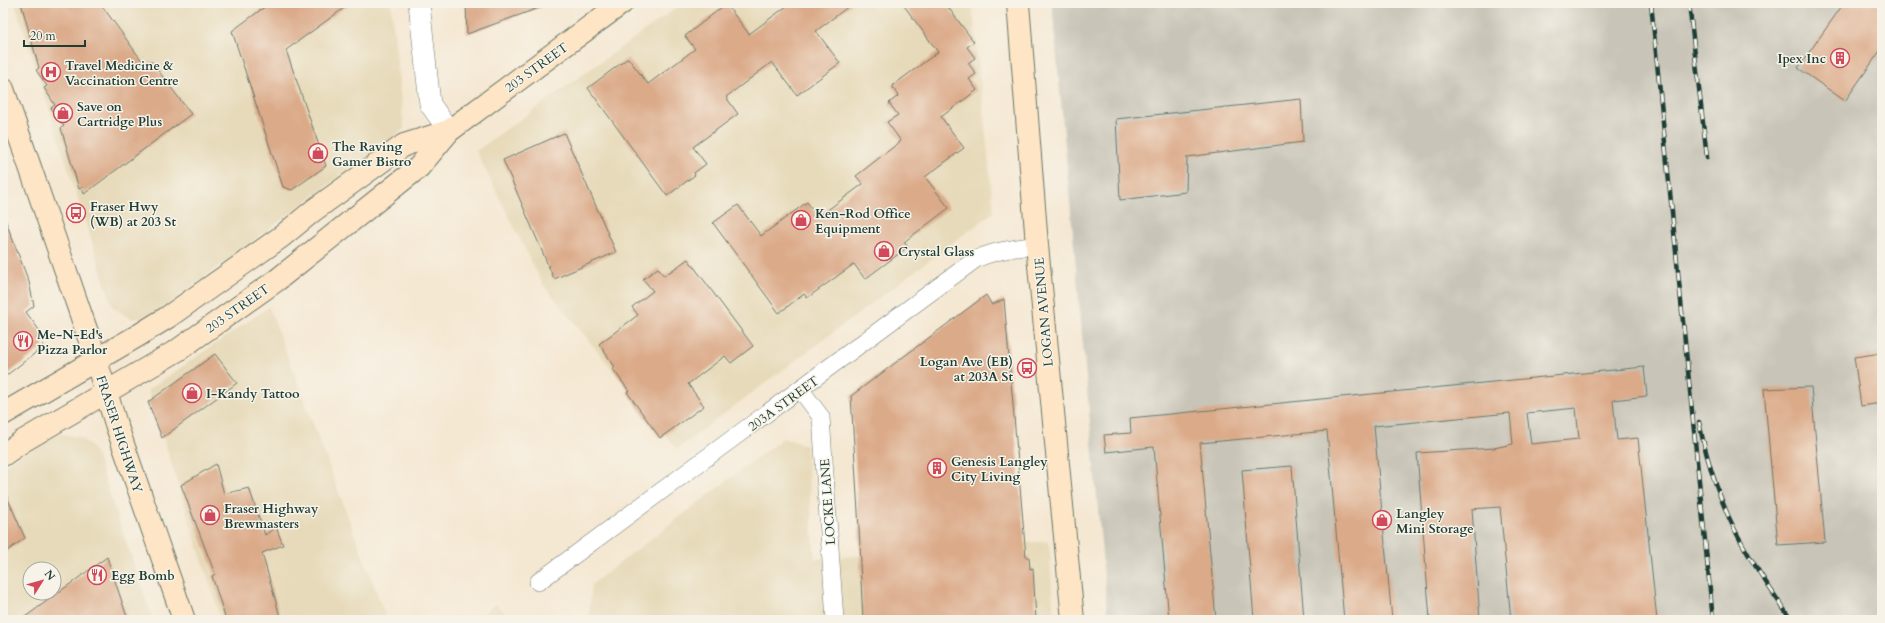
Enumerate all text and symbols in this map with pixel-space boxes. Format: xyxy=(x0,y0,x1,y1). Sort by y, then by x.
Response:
scale bar xyxy=(24,22,85,48)
text: 20 m xyxy=(30,28,57,44)
street label: 203 STREET xyxy=(501,38,572,97)
building icon: Ipex Inc xyxy=(1829,47,1851,69)
place label: Ipex Inc xyxy=(1778,50,1826,68)
place label: Travel Medicine & Vaccination Centre xyxy=(65,57,179,90)
hospital icon: Travel Medicine & Vaccination Centre xyxy=(40,61,62,83)
place label: Save on Cartridge Plus xyxy=(77,98,162,131)
shop icon: Save on Cartridge Plus xyxy=(52,102,74,124)
place label: The Raving Gamer Bistro xyxy=(332,138,412,171)
shop icon: The Raving Gamer Bistro xyxy=(307,142,329,164)
place label: Fraser Hwy (WB) at 203 St xyxy=(90,198,176,231)
bus stop icon: Fraser Hwy (WB) at 203 St xyxy=(65,202,87,224)
place label: Ken-Rod Office Equipment xyxy=(815,205,911,238)
shop icon: Ken-Rod Office Equipment xyxy=(790,209,812,231)
shop icon: Crystal Glass xyxy=(873,240,895,262)
place label: Crystal Glass xyxy=(898,243,974,261)
street label: LOGAN AVENUE xyxy=(1030,256,1058,367)
street label: 203 STREET xyxy=(202,280,273,337)
place label: Me-N-Ed's Pizza Parlor xyxy=(37,326,108,359)
restaurant icon: Me-N-Ed's Pizza Parlor xyxy=(12,330,34,352)
place label: Logan Ave (EB) at 203A St xyxy=(920,353,1013,386)
bus stop icon: Logan Ave (EB) at 203A St xyxy=(1016,357,1038,379)
street label: 203A STREET xyxy=(745,372,823,436)
street label: FRASER HIGHWAY xyxy=(92,373,147,496)
shop icon: I-Kandy Tattoo xyxy=(181,382,203,404)
place label: I-Kandy Tattoo xyxy=(206,385,300,403)
place label: Genesis Langley City Living xyxy=(951,453,1048,486)
building icon: Genesis Langley City Living xyxy=(926,457,948,479)
street label: LOCKE LANE xyxy=(816,458,840,546)
place label: Fraser Highway Brewmasters xyxy=(224,500,319,533)
shop icon: Fraser Highway Brewmasters xyxy=(199,504,221,526)
place label: Langley Mini Storage xyxy=(1396,505,1474,538)
shop icon: Langley Mini Storage xyxy=(1371,509,1393,531)
north arrow xyxy=(22,561,62,601)
restaurant icon: Egg Bomb xyxy=(86,564,108,586)
text: N xyxy=(41,567,59,584)
place label: Egg Bomb xyxy=(111,567,175,585)

